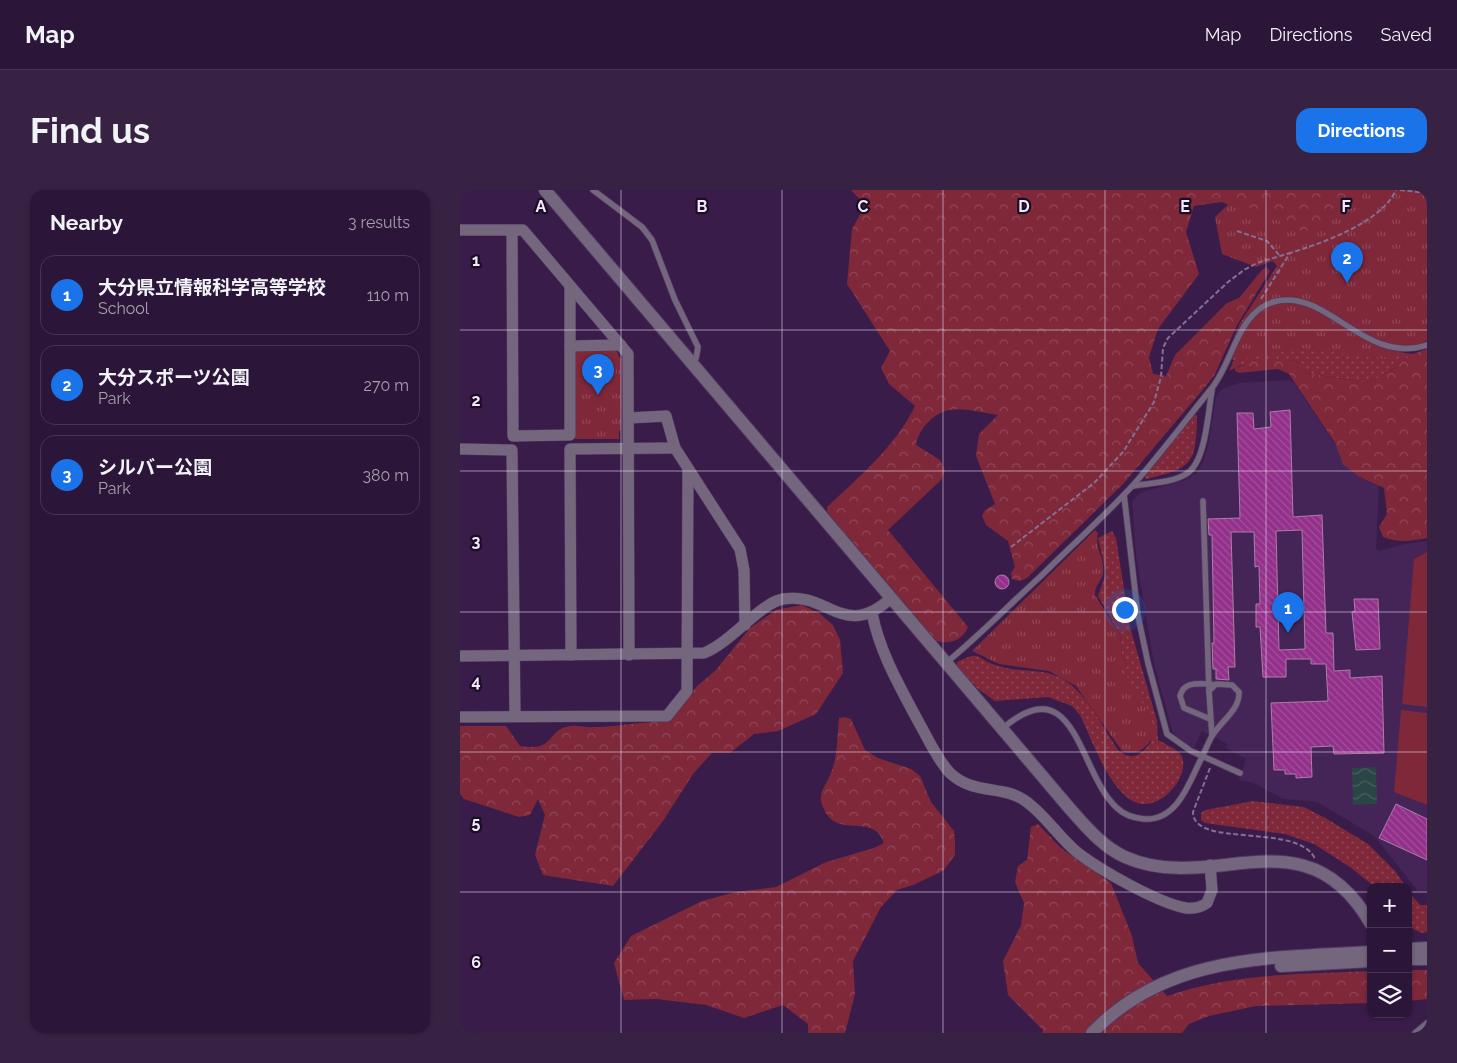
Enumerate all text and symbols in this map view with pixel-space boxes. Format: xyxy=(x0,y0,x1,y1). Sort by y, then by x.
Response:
text: Map xyxy=(25,20,75,49)
text: Map xyxy=(1205,24,1241,45)
text: Directions xyxy=(1269,24,1353,45)
text: Saved xyxy=(1381,24,1432,45)
button: Directions xyxy=(1296,108,1427,153)
text: Find us xyxy=(30,110,150,151)
text: A xyxy=(536,197,547,216)
text: B xyxy=(697,197,708,216)
text: C xyxy=(858,197,869,216)
text: D xyxy=(1018,197,1030,216)
text: E xyxy=(1180,197,1190,216)
text: F xyxy=(1341,197,1351,216)
text: Nearby xyxy=(50,210,123,235)
text: 3 results xyxy=(348,213,410,232)
pin: 2 xyxy=(1331,242,1363,283)
text: 1 xyxy=(472,251,480,270)
text: 大分県立情報科学高等学校 xyxy=(98,276,326,298)
text: 1 xyxy=(63,286,71,305)
text: 110 m xyxy=(367,286,409,305)
text: School xyxy=(98,299,149,318)
pin: 3 xyxy=(582,354,614,395)
text: 大分スポーツ公園 xyxy=(98,366,250,388)
text: 2 xyxy=(62,376,72,395)
text: 270 m xyxy=(364,376,409,395)
text: Park xyxy=(98,389,131,408)
text: 2 xyxy=(471,391,481,410)
text: シルバー公園 xyxy=(98,456,212,478)
text: 3 xyxy=(63,466,71,485)
text: 380 m xyxy=(362,466,409,485)
text: Park xyxy=(98,479,131,498)
text: 3 xyxy=(472,532,481,551)
pin: 1 xyxy=(1272,592,1304,633)
your location xyxy=(1112,597,1138,623)
text: 4 xyxy=(471,672,481,691)
text: 5 xyxy=(472,813,481,832)
map controls xyxy=(1367,883,1412,1018)
button: + xyxy=(1367,883,1412,928)
button: − xyxy=(1367,928,1412,973)
text: 6 xyxy=(471,953,481,972)
button: layers xyxy=(1367,973,1412,1018)

